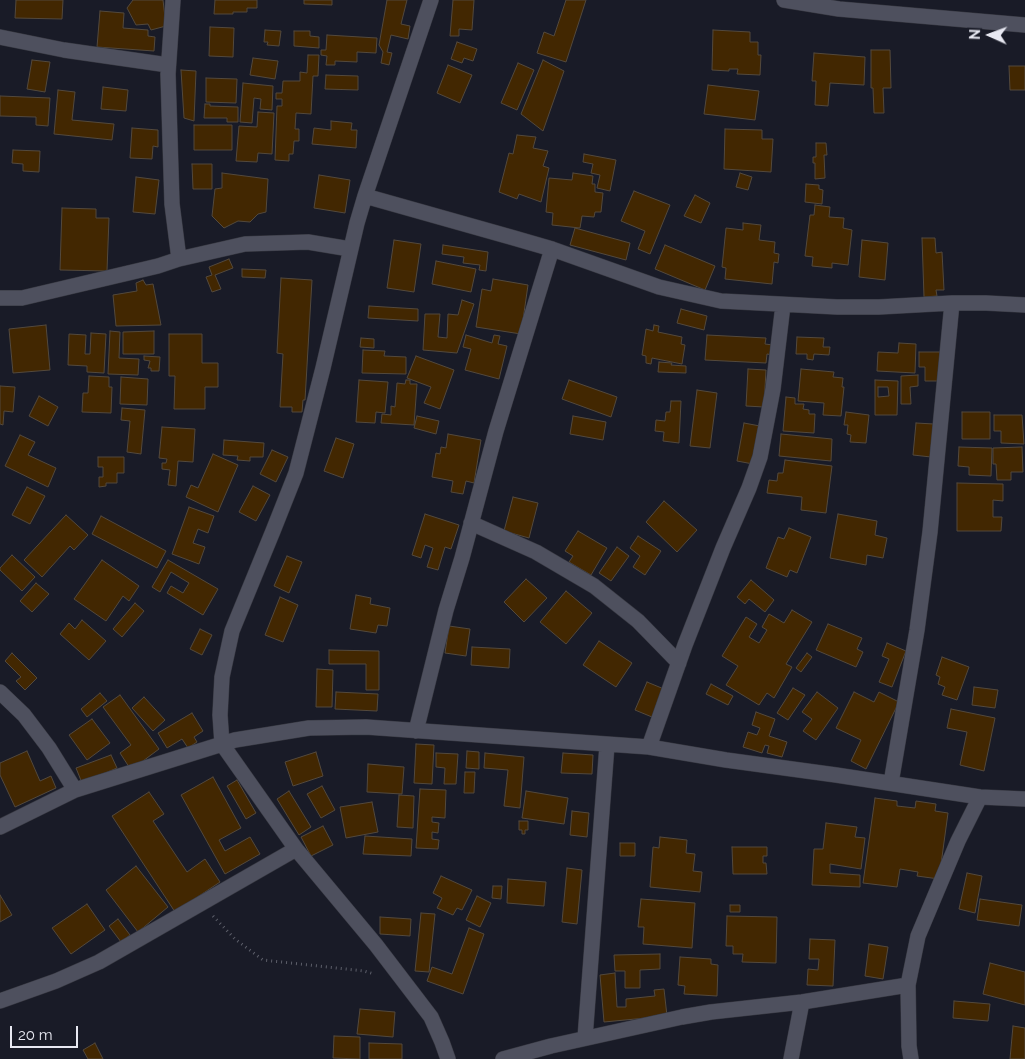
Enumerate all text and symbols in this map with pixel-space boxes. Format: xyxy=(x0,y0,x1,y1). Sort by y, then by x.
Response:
north arrow xyxy=(965,10,1015,60)
text: N xyxy=(967,29,983,40)
scale bar xyxy=(12,1016,80,1048)
text: 20 m xyxy=(18,1026,53,1044)

